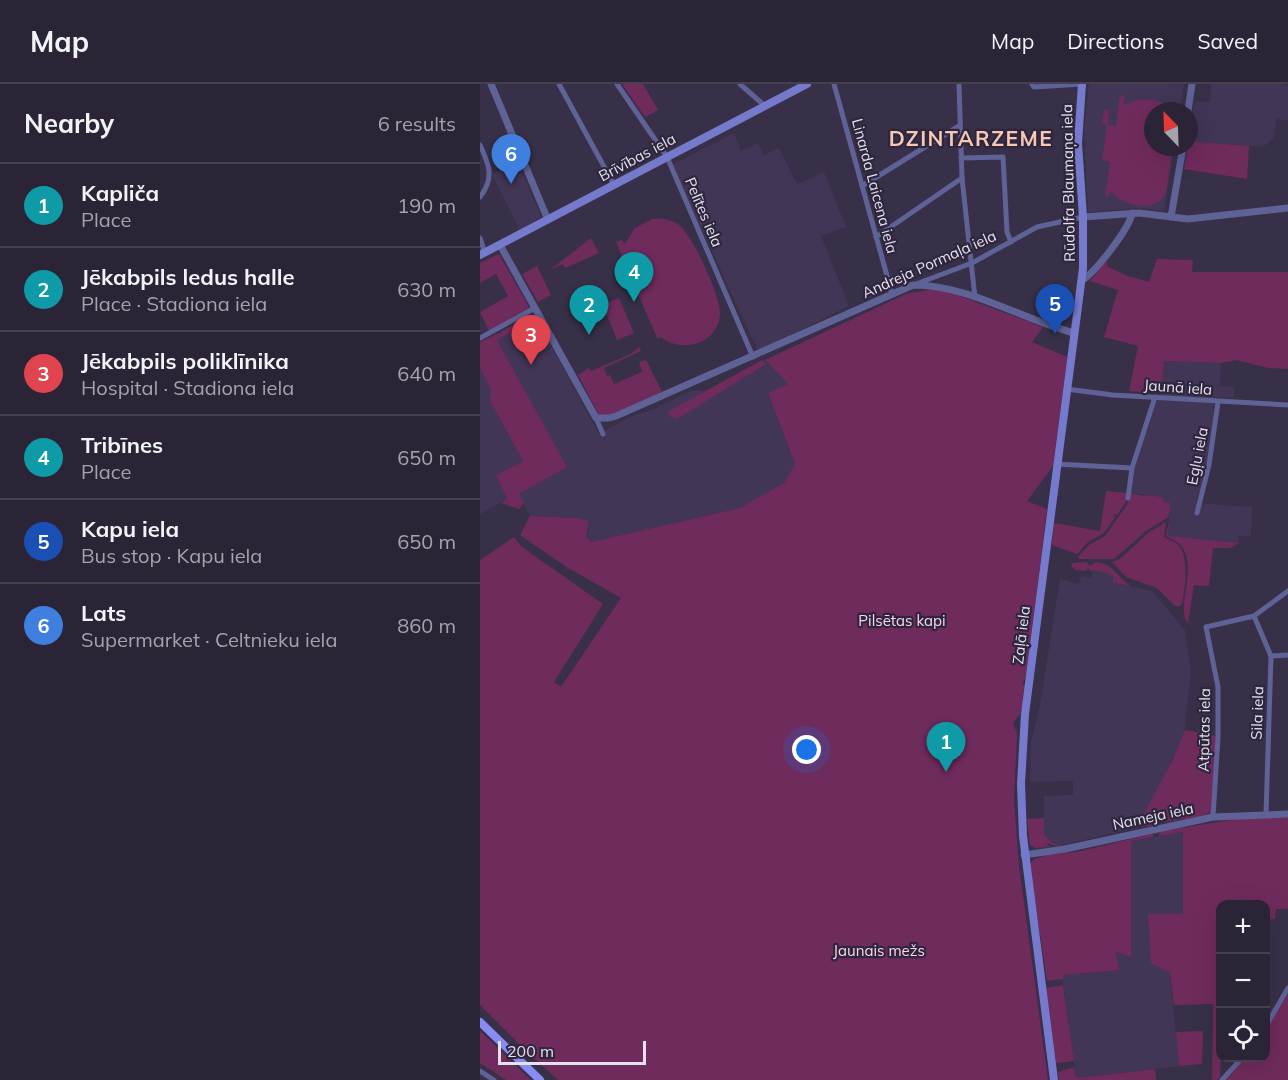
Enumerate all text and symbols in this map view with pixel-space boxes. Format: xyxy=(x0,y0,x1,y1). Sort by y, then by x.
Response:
text: Map xyxy=(30,24,89,59)
text: Map xyxy=(991,28,1034,54)
text: Directions xyxy=(1067,28,1164,54)
text: Saved xyxy=(1197,28,1258,54)
north arrow xyxy=(1144,102,1198,156)
street label: Rūdolfa Blaumaņa iela xyxy=(1057,104,1079,262)
text: Nearby xyxy=(24,107,114,140)
text: 6 results xyxy=(378,111,456,136)
street label: Linarda Laicena iela xyxy=(848,116,902,256)
district label: DZINTARZEME xyxy=(889,125,1053,151)
street label: Brīvības iela xyxy=(595,129,679,185)
pin: 6 xyxy=(492,135,531,184)
street label: Pelītes iela xyxy=(681,174,727,250)
text: Kapliča xyxy=(81,179,159,207)
text: 1 xyxy=(38,193,50,218)
text: 190 m xyxy=(397,193,456,218)
text: Place xyxy=(81,207,131,232)
street label: Andreja Pormaļa iela xyxy=(859,226,999,302)
pin: 4 xyxy=(614,252,654,302)
text: Jēkabpils ledus halle xyxy=(81,263,295,291)
text: 2 xyxy=(38,277,50,302)
text: 630 m xyxy=(397,277,456,302)
pin: 5 xyxy=(1036,284,1074,334)
pin: 2 xyxy=(570,286,608,335)
text: Place · Stadiona iela xyxy=(81,291,267,316)
pin: 3 xyxy=(512,316,550,365)
text: Jēkabpils poliklīnika xyxy=(81,347,289,375)
text: 3 xyxy=(38,361,50,386)
text: 640 m xyxy=(397,361,456,386)
text: Hospital · Stadiona iela xyxy=(81,375,294,400)
street label: Jaunā iela xyxy=(1143,375,1213,399)
street label: Egļu iela xyxy=(1182,426,1212,486)
text: Tribīnes xyxy=(81,431,163,459)
text: 4 xyxy=(38,445,50,470)
text: 650 m xyxy=(397,445,456,470)
text: Place xyxy=(81,459,131,484)
text: Kapu iela xyxy=(81,515,179,543)
text: 5 xyxy=(38,529,50,554)
text: 650 m xyxy=(397,529,456,554)
text: Bus stop · Kapu iela xyxy=(81,543,262,568)
text: Lats xyxy=(81,599,126,627)
street label: Zaļā iela xyxy=(1008,605,1034,665)
park label: Pilsētas kapi xyxy=(858,611,946,630)
text: 6 xyxy=(38,613,50,638)
text: 860 m xyxy=(397,613,456,638)
text: Supermarket · Celtnieku iela xyxy=(81,627,337,652)
street label: Sila iela xyxy=(1247,686,1267,740)
street label: Atpūtas iela xyxy=(1194,688,1214,772)
pin: 1 xyxy=(926,722,966,772)
your location xyxy=(792,735,821,764)
street label: Nameja iela xyxy=(1111,798,1195,834)
map controls xyxy=(1216,900,1270,1062)
button: + xyxy=(1216,900,1270,954)
park label: Jaunais mežs xyxy=(833,941,925,960)
button: − xyxy=(1216,954,1270,1008)
button: locate xyxy=(1216,1008,1270,1062)
scale bar xyxy=(498,1038,646,1066)
text: 200 m xyxy=(507,1041,554,1061)

